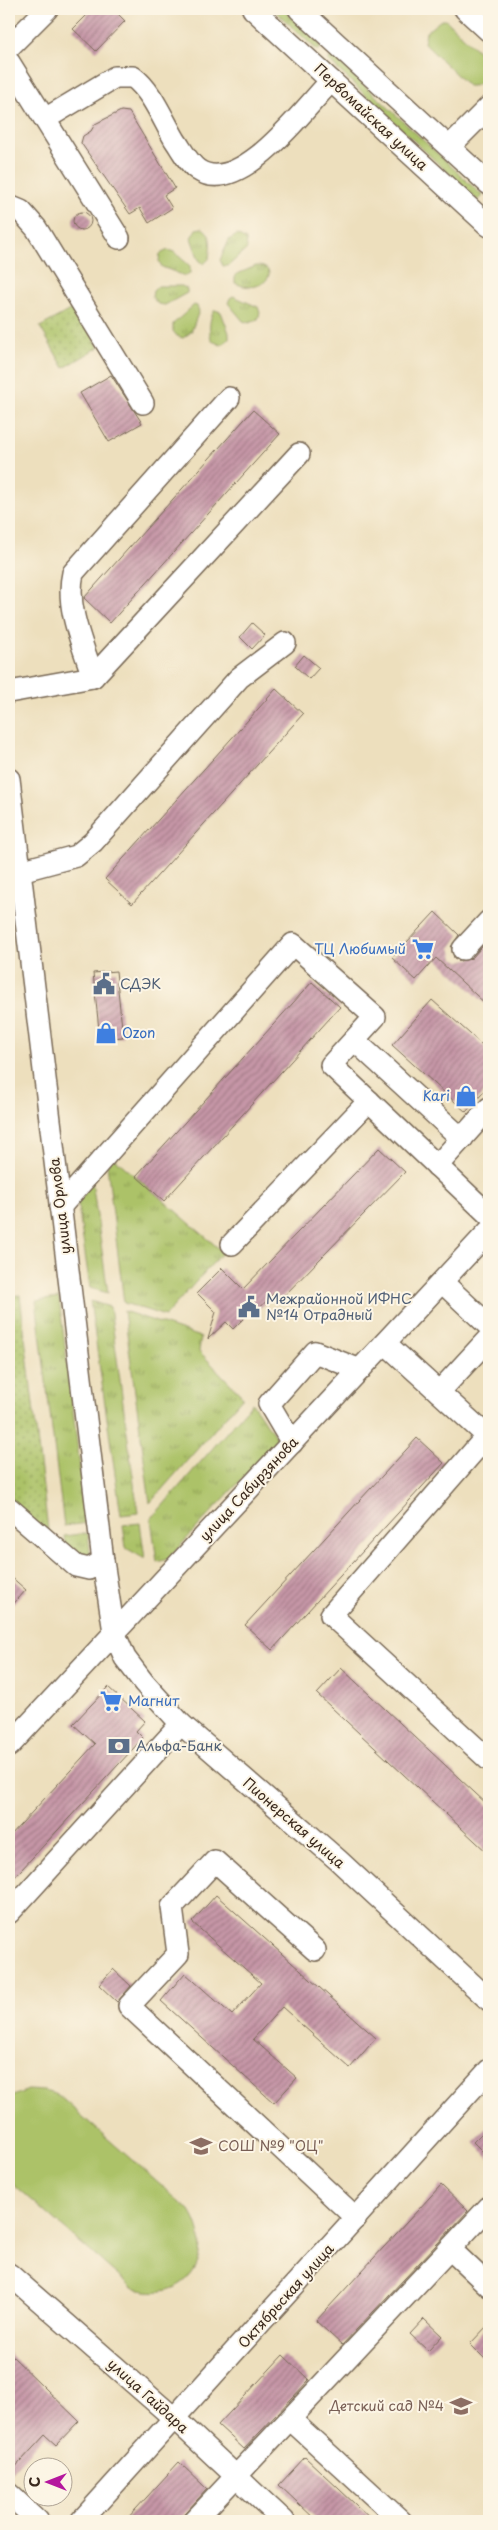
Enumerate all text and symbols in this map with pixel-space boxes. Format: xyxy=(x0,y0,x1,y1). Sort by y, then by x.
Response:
street label: Первомайская улица xyxy=(310,58,433,175)
supermarket icon: ТЦ Любимый xyxy=(410,936,436,962)
place label: ТЦ Любимый xyxy=(314,938,406,959)
public building icon: СДЭК xyxy=(91,971,117,997)
place label: СДЭК xyxy=(120,973,161,994)
shop icon: Ozon xyxy=(93,1020,119,1046)
place label: Ozon xyxy=(122,1022,155,1043)
shop icon: Kari xyxy=(453,1083,479,1109)
place label: Kari xyxy=(422,1085,450,1106)
street label: улица Орлова xyxy=(43,1156,76,1255)
place label: Межрайонной ИФНС №14 Отрадный xyxy=(266,1288,412,1325)
public building icon: Межрайонной ИФНС №14 Отрадный xyxy=(236,1294,262,1320)
street label: улица Сабирзянова xyxy=(194,1431,303,1546)
supermarket icon: Магнит xyxy=(98,1688,124,1714)
place label: Магнит xyxy=(128,1690,180,1711)
bank icon: Альфа-Банк xyxy=(106,1733,132,1759)
place label: Альфа-Банк xyxy=(136,1735,223,1756)
street label: Пионерская улица xyxy=(239,1772,350,1873)
school or university icon: СОШ №9 "ОЦ" xyxy=(188,2133,214,2159)
place label: СОШ №9 "ОЦ" xyxy=(218,2135,324,2156)
street label: Октябрьская улица xyxy=(233,2238,339,2353)
street label: улица Гайдара xyxy=(103,2353,194,2438)
school or university icon: Детский сад №4 xyxy=(448,2393,474,2419)
place label: Детский сад №4 xyxy=(328,2395,444,2416)
north arrow xyxy=(22,2458,72,2508)
text: С xyxy=(24,2477,45,2487)

